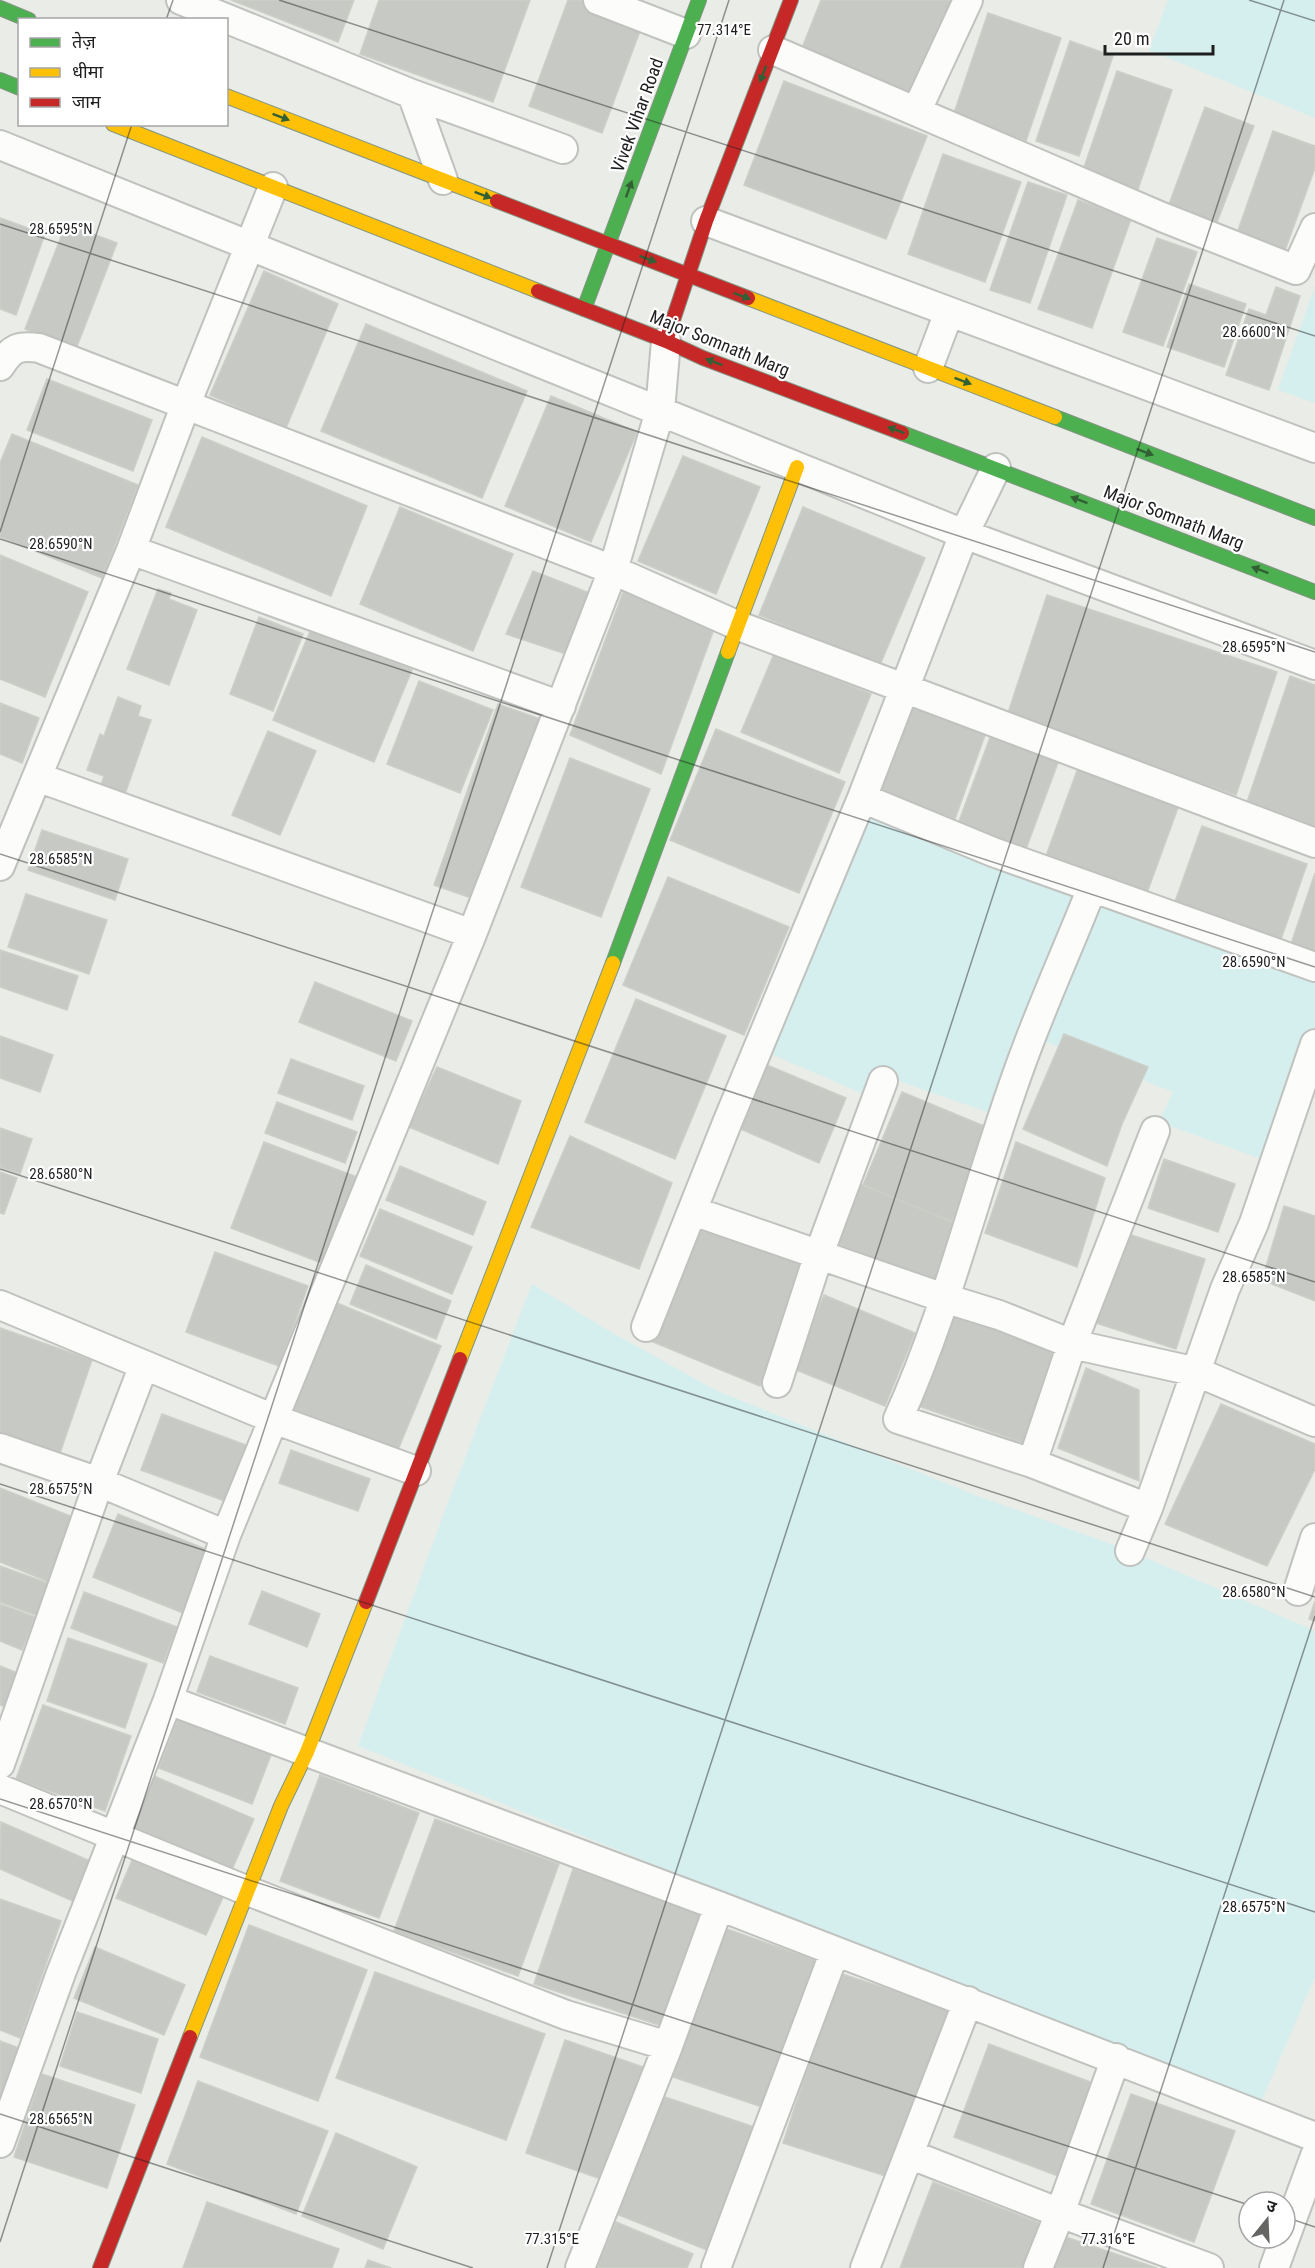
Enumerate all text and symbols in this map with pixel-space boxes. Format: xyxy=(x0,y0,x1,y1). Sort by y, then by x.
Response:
legend xyxy=(18,18,228,126)
scale bar xyxy=(1105,18,1213,56)
text: 77.314°E xyxy=(697,21,751,39)
text: 20 m xyxy=(1114,28,1149,49)
text: तेज़ xyxy=(72,31,96,52)
street label: Vivek Vihar Road xyxy=(607,55,667,175)
text: धीमा xyxy=(72,61,103,82)
one-way arrow xyxy=(758,66,768,84)
text: जाम xyxy=(72,91,102,112)
one-way arrow xyxy=(272,113,290,122)
one-way arrow xyxy=(624,180,634,198)
one-way arrow xyxy=(474,190,492,200)
text: 28.6595°N xyxy=(29,220,93,238)
one-way arrow xyxy=(639,255,657,264)
one-way arrow xyxy=(733,291,751,301)
street label: Major Somnath Marg xyxy=(647,305,793,381)
text: 28.6600°N xyxy=(1222,323,1286,341)
one-way arrow xyxy=(705,356,723,366)
one-way arrow xyxy=(954,377,972,387)
one-way arrow xyxy=(887,425,905,435)
one-way arrow xyxy=(1136,448,1154,457)
street label: Major Somnath Marg xyxy=(1101,481,1247,553)
one-way arrow xyxy=(1069,495,1087,505)
text: 28.6590°N xyxy=(29,535,93,553)
one-way arrow xyxy=(1251,565,1269,575)
text: 28.6595°N xyxy=(1222,638,1286,656)
text: 28.6585°N xyxy=(29,850,93,868)
text: 28.6590°N xyxy=(1222,953,1286,971)
text: 28.6580°N xyxy=(29,1165,93,1183)
text: 28.6585°N xyxy=(1222,1268,1286,1286)
text: 28.6575°N xyxy=(29,1480,93,1498)
text: 28.6580°N xyxy=(1222,1583,1286,1601)
text: 28.6570°N xyxy=(29,1795,93,1813)
text: 28.6575°N xyxy=(1222,1898,1286,1916)
text: 28.6565°N xyxy=(29,2110,93,2128)
north arrow xyxy=(1237,2190,1297,2250)
text: उ xyxy=(1264,2196,1279,2217)
text: 77.315°E xyxy=(525,2230,579,2248)
text: 77.316°E xyxy=(1081,2230,1135,2248)

